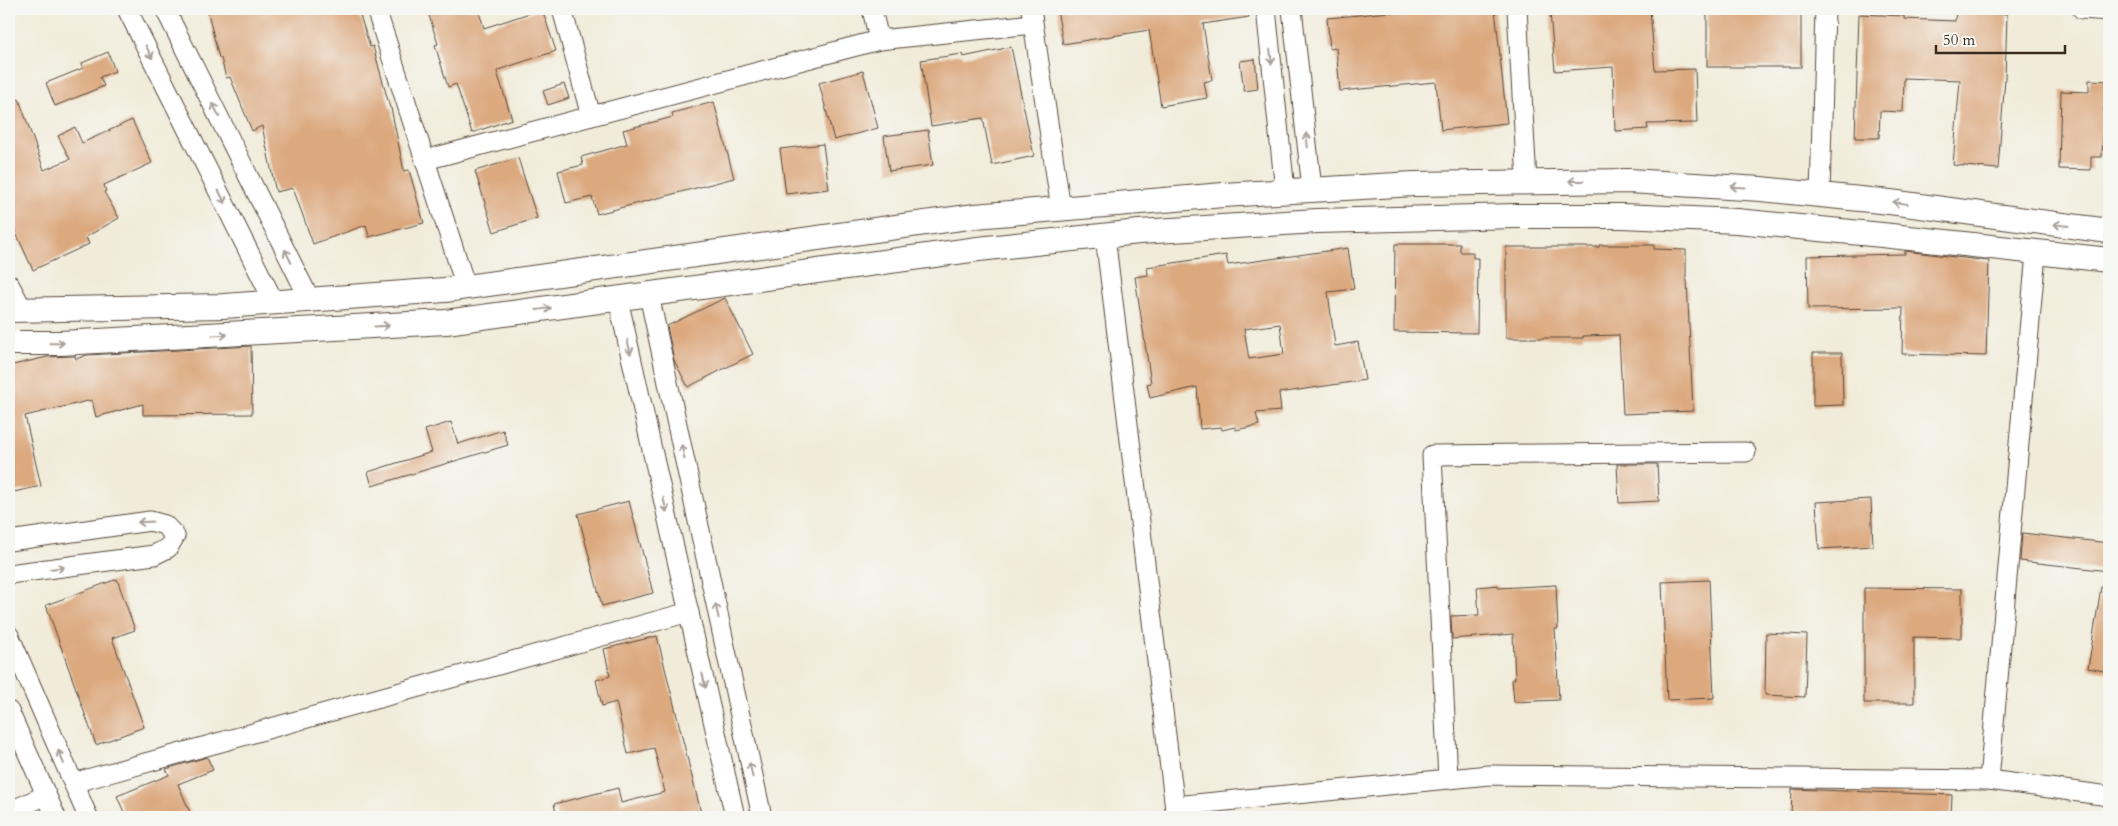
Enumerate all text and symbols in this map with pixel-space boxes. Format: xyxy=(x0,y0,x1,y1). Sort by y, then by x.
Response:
scale bar xyxy=(1936,22,2064,54)
text: 50 m xyxy=(1943,30,1975,50)
one-way arrow xyxy=(144,44,154,59)
one-way arrow xyxy=(1266,49,1276,65)
one-way arrow xyxy=(211,103,221,118)
one-way arrow xyxy=(1302,132,1312,148)
one-way arrow xyxy=(1568,176,1584,186)
one-way arrow xyxy=(1730,183,1746,192)
one-way arrow xyxy=(217,190,227,205)
one-way arrow xyxy=(1892,198,1908,208)
one-way arrow xyxy=(2053,220,2069,230)
one-way arrow xyxy=(283,249,292,264)
one-way arrow xyxy=(535,304,551,314)
one-way arrow xyxy=(374,322,390,331)
one-way arrow xyxy=(212,331,228,340)
one-way arrow xyxy=(49,338,65,348)
one-way arrow xyxy=(625,338,634,354)
one-way arrow xyxy=(678,444,687,460)
one-way arrow xyxy=(660,497,670,513)
one-way arrow xyxy=(137,518,153,527)
one-way arrow xyxy=(49,563,65,573)
one-way arrow xyxy=(712,603,721,619)
one-way arrow xyxy=(700,672,709,688)
one-way arrow xyxy=(56,750,66,765)
one-way arrow xyxy=(746,762,756,778)

